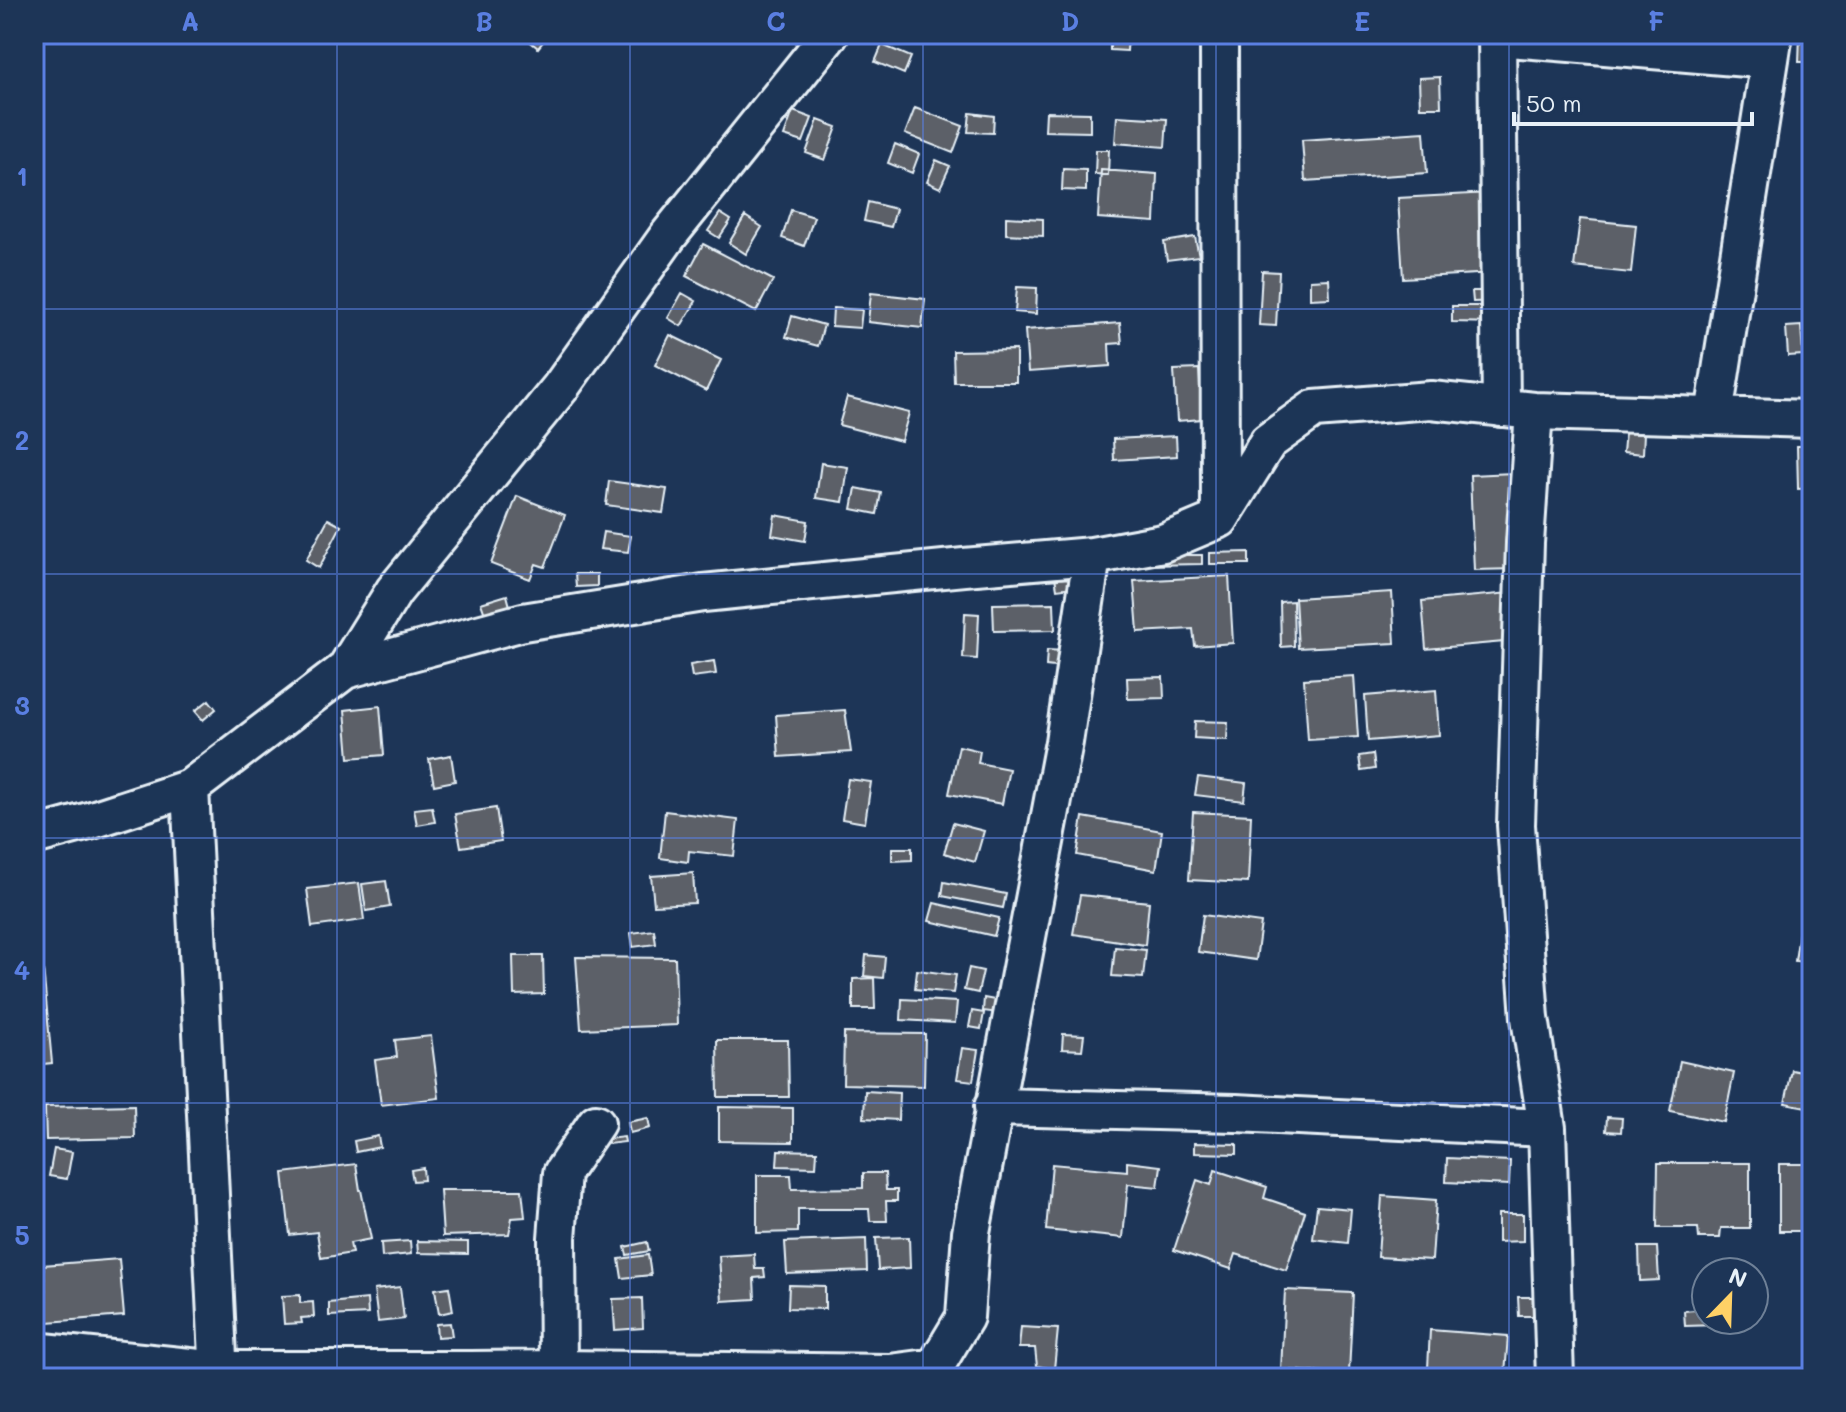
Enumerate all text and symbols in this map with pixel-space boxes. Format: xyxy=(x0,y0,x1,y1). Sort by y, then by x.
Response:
text: A xyxy=(181,4,199,38)
text: B xyxy=(475,4,493,38)
text: C xyxy=(766,4,786,38)
text: D xyxy=(1061,4,1079,38)
text: E xyxy=(1354,4,1370,38)
text: F xyxy=(1648,4,1664,38)
scale bar xyxy=(1514,76,1752,126)
text: 50 m xyxy=(1526,87,1582,118)
text: 1 xyxy=(16,159,28,193)
text: 2 xyxy=(15,423,29,457)
text: 3 xyxy=(14,688,30,722)
text: 4 xyxy=(14,953,30,987)
text: 5 xyxy=(14,1218,30,1252)
north arrow xyxy=(1690,1256,1770,1336)
text: N xyxy=(1725,1261,1751,1294)

